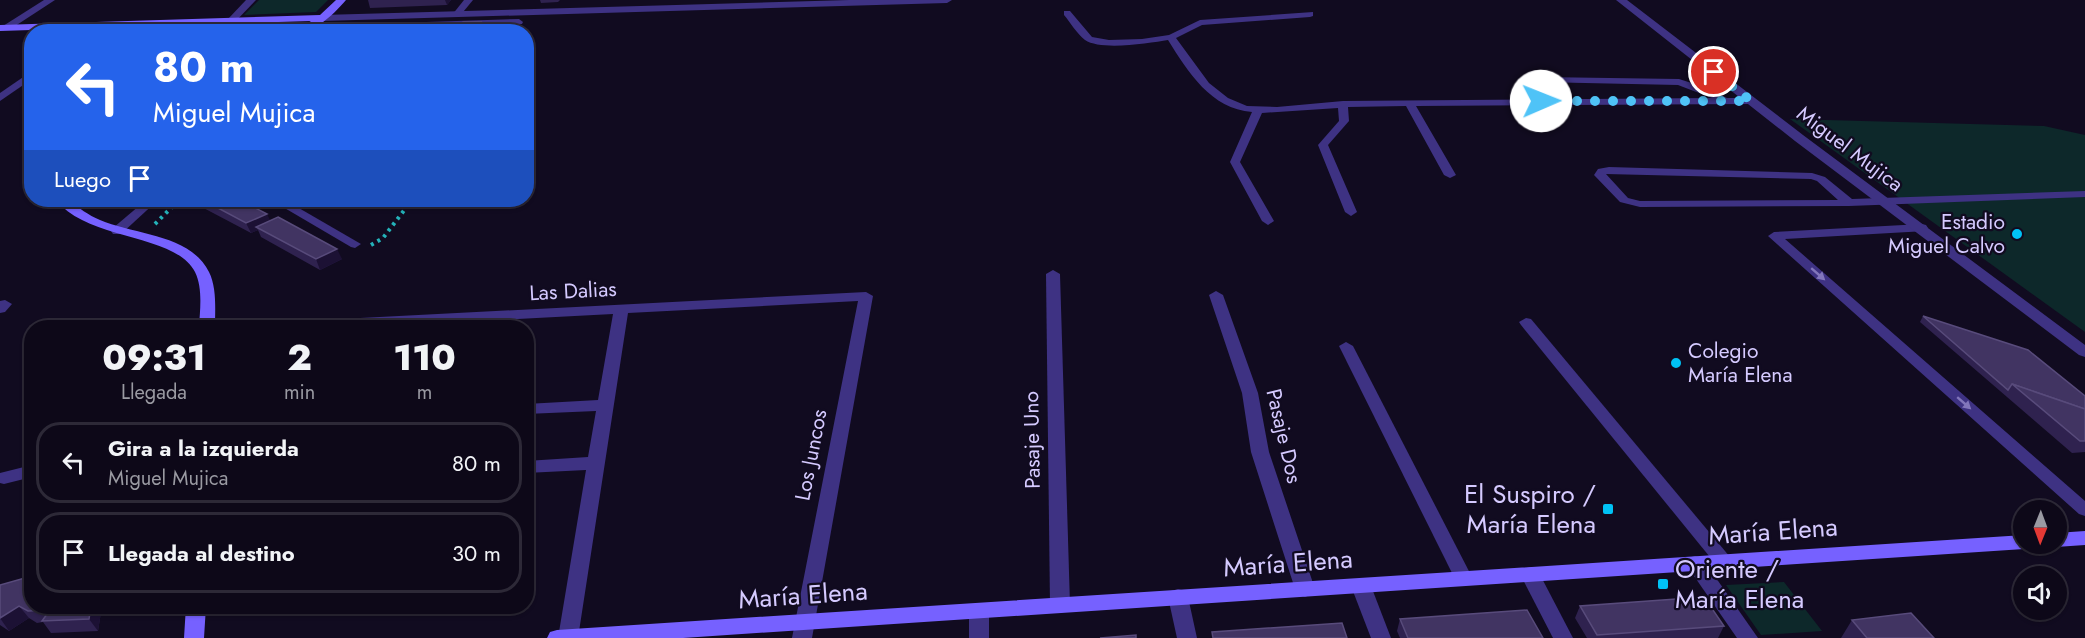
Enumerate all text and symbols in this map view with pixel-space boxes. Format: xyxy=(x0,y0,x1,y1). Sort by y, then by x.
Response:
text: 80 m xyxy=(153,37,254,98)
pin xyxy=(1688,46,1739,97)
icon: left xyxy=(54,48,132,126)
icon: arrive xyxy=(1697,55,1730,88)
position arrow xyxy=(1509,69,1573,133)
text: Miguel Mujica xyxy=(153,93,315,132)
street label: Miguel Mujica xyxy=(1791,99,1909,199)
icon: arrive xyxy=(123,162,156,195)
text: Luego xyxy=(54,163,111,195)
place label: Estadio Miguel Calvo xyxy=(1888,207,2005,261)
marker: Estadio Miguel Calvo xyxy=(2010,227,2024,241)
one-way arrow xyxy=(1810,267,1825,280)
street label: Las Dalias xyxy=(528,274,618,308)
text: 09:31 xyxy=(102,331,206,383)
text: 2 xyxy=(287,331,312,383)
text: 110 xyxy=(393,331,456,383)
place label: Colegio María Elena xyxy=(1688,336,1793,390)
marker: Colegio María Elena xyxy=(1669,356,1683,370)
text: Llegada xyxy=(121,378,187,407)
text: min xyxy=(284,378,315,407)
text: m xyxy=(417,378,432,407)
street label: Pasaje Dos xyxy=(1259,386,1309,486)
street label: Pasaje Uno xyxy=(1016,391,1048,489)
one-way arrow xyxy=(1956,396,1971,409)
street label: Los Juncos xyxy=(787,407,835,503)
text: Gira a la izquierda xyxy=(108,432,299,464)
icon: left xyxy=(57,446,90,479)
text: 80 m xyxy=(452,447,501,479)
text: Miguel Mujica xyxy=(108,464,228,493)
place label: El Suspiro / María Elena xyxy=(1464,475,1596,543)
north arrow xyxy=(2013,500,2067,554)
map controls xyxy=(2013,500,2067,620)
marker: El Suspiro / María Elena xyxy=(1601,502,1615,516)
street label: María Elena xyxy=(1707,508,1839,554)
icon: arrive xyxy=(57,536,90,569)
text: Llegada al destino xyxy=(108,537,295,569)
text: 30 m xyxy=(452,537,501,569)
street label: María Elena xyxy=(1222,540,1354,586)
place label: Oriente / María Elena xyxy=(1675,550,1804,618)
button: sound xyxy=(2013,566,2067,620)
street label: María Elena xyxy=(737,572,869,618)
marker: Oriente / María Elena xyxy=(1656,577,1670,591)

